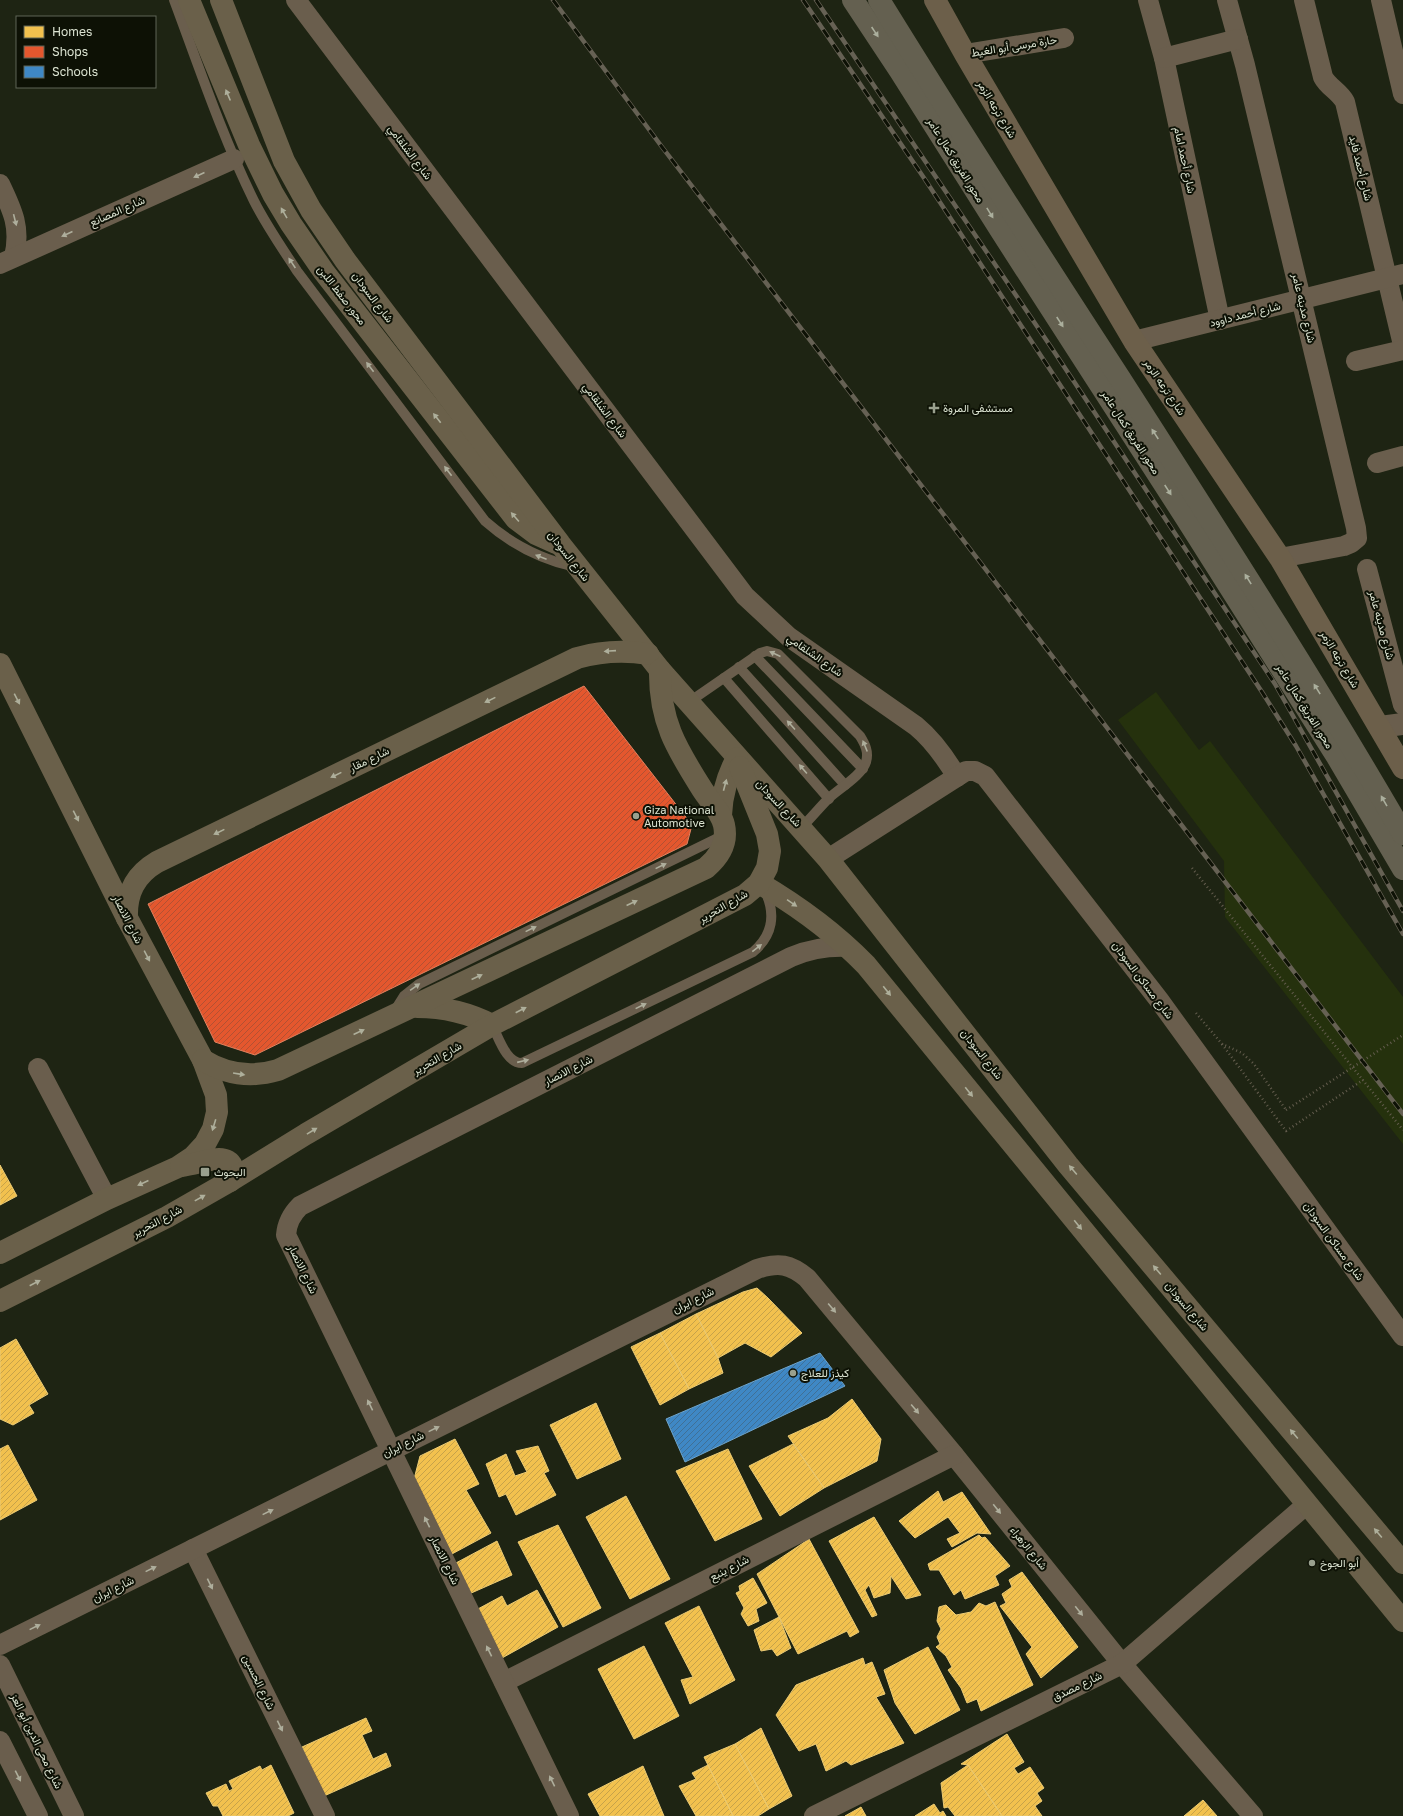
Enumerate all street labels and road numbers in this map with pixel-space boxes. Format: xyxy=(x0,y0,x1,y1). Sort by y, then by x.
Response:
street label: حارة مرسى أبو الغيط xyxy=(970,32,1058,60)
street label: شارع ترعه الزمر xyxy=(973,77,1020,141)
street label: محور الفريق كمال عامر xyxy=(924,114,988,205)
street label: شارع الشلقامي xyxy=(382,122,435,184)
street label: شارع أحمد امام xyxy=(1170,126,1199,195)
street label: شارع أحمد فايد xyxy=(1345,134,1376,203)
street label: شارع المصانع xyxy=(87,192,147,230)
street label: محور صفط اللبن xyxy=(314,262,370,328)
street label: شارع السودان xyxy=(349,269,397,326)
street label: شارع مدينه عامر xyxy=(1288,271,1319,345)
street label: شارع أحمد داوود xyxy=(1208,298,1282,331)
street label: شارع ترعه الزمر xyxy=(1140,355,1189,419)
street label: شارع الشلقامي xyxy=(577,380,630,442)
street label: محور الفريق كمال عامر xyxy=(1098,386,1163,477)
street label: شارع السودان xyxy=(544,528,593,585)
street label: شارع مدينه عامر xyxy=(1365,588,1398,662)
street label: شارع ترعه الزمر xyxy=(1316,627,1363,691)
street label: شارع الشلقامي xyxy=(783,631,846,682)
street label: محور الفريق كمال عامر xyxy=(1273,660,1337,751)
street label: شارع مقار xyxy=(346,743,392,776)
street label: شارع السودان xyxy=(753,776,805,831)
street label: شارع التحرير xyxy=(695,886,751,927)
street label: شارع الانصار xyxy=(108,891,146,946)
street label: شارع مساكن السودان xyxy=(1108,938,1177,1022)
street label: شارع السودان xyxy=(957,1026,1006,1083)
street label: شارع التحرير xyxy=(409,1038,465,1079)
street label: شارع الانصار xyxy=(540,1052,595,1090)
street label: شارع مساكن السودان xyxy=(1300,1199,1367,1284)
street label: شارع التحرير xyxy=(129,1202,185,1241)
street label: شارع الانصار xyxy=(284,1241,321,1297)
street label: شارع السودان xyxy=(1162,1279,1212,1334)
street label: شارع ايران xyxy=(670,1284,717,1317)
street label: شارع ايران xyxy=(380,1428,427,1461)
street label: شارع الزهراء xyxy=(1006,1523,1051,1574)
street label: شارع الانصار xyxy=(426,1532,463,1588)
street label: شارع ينبع xyxy=(707,1552,752,1585)
street label: شارع ايران xyxy=(90,1573,137,1606)
street label: شارع الحسين xyxy=(239,1652,279,1713)
street label: شارع مصدق xyxy=(1050,1668,1105,1705)
street label: شارع محى الدين أبو العز xyxy=(7,1690,66,1791)

